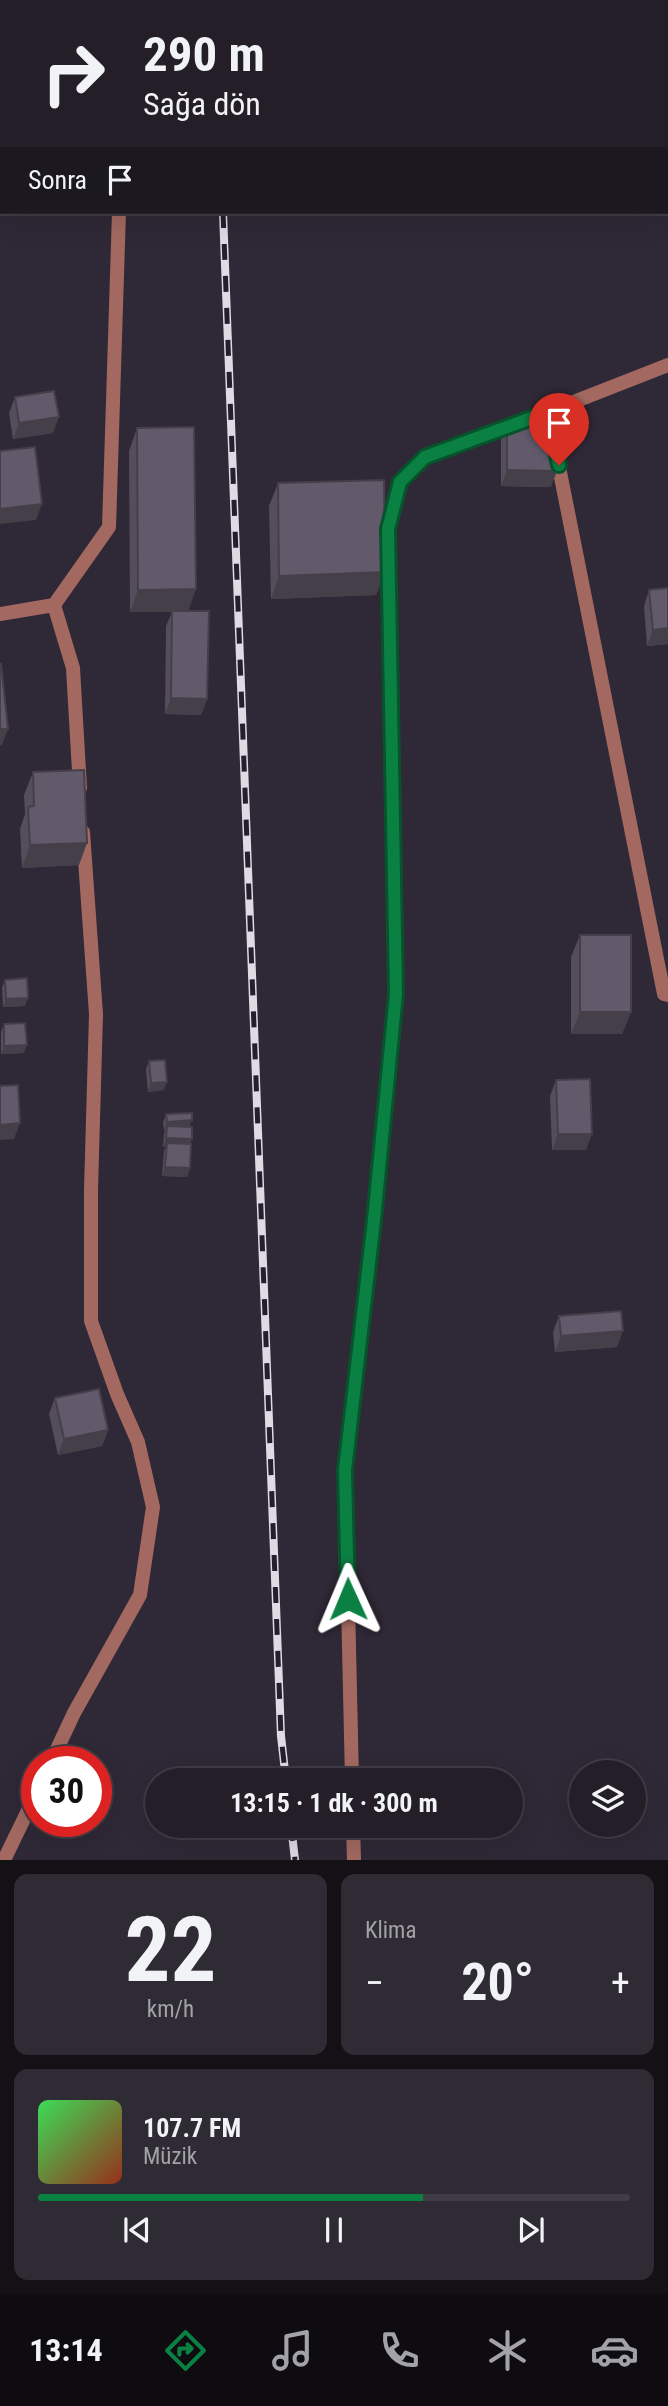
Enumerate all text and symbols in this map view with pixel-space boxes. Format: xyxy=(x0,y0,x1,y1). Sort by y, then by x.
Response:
text: 290 m xyxy=(143,26,265,83)
icon: right xyxy=(28,28,119,119)
text: Sağa dön xyxy=(143,85,261,123)
icon: arrive xyxy=(101,161,139,199)
text: Sonra xyxy=(28,165,87,195)
pin xyxy=(529,393,589,465)
icon: arrive xyxy=(540,404,578,442)
position arrow xyxy=(311,1562,385,1636)
speed limit sign: 30 xyxy=(21,1746,112,1837)
map controls xyxy=(569,1760,646,1837)
button: layers xyxy=(569,1760,646,1837)
text: 13:15 · 1 dk · 300 m xyxy=(230,1788,438,1818)
text: 22 xyxy=(125,1897,216,2003)
text: Klima xyxy=(365,1917,416,1944)
text: 20° xyxy=(461,1952,534,2013)
text: − xyxy=(365,1961,384,2005)
text: + xyxy=(611,1961,630,2005)
text: km/h xyxy=(147,1996,194,2023)
text: 107.7 FM xyxy=(143,2113,241,2143)
text: Müzik xyxy=(143,2143,197,2170)
icon: previous xyxy=(118,2211,156,2249)
icon: pause xyxy=(315,2211,353,2249)
icon: next xyxy=(512,2211,550,2249)
icon: directions xyxy=(161,2326,210,2375)
icon: music xyxy=(268,2326,317,2375)
icon: phone xyxy=(375,2326,424,2375)
icon: climate xyxy=(483,2326,532,2375)
icon: car xyxy=(590,2326,639,2375)
text: 13:14 xyxy=(29,2331,103,2369)

